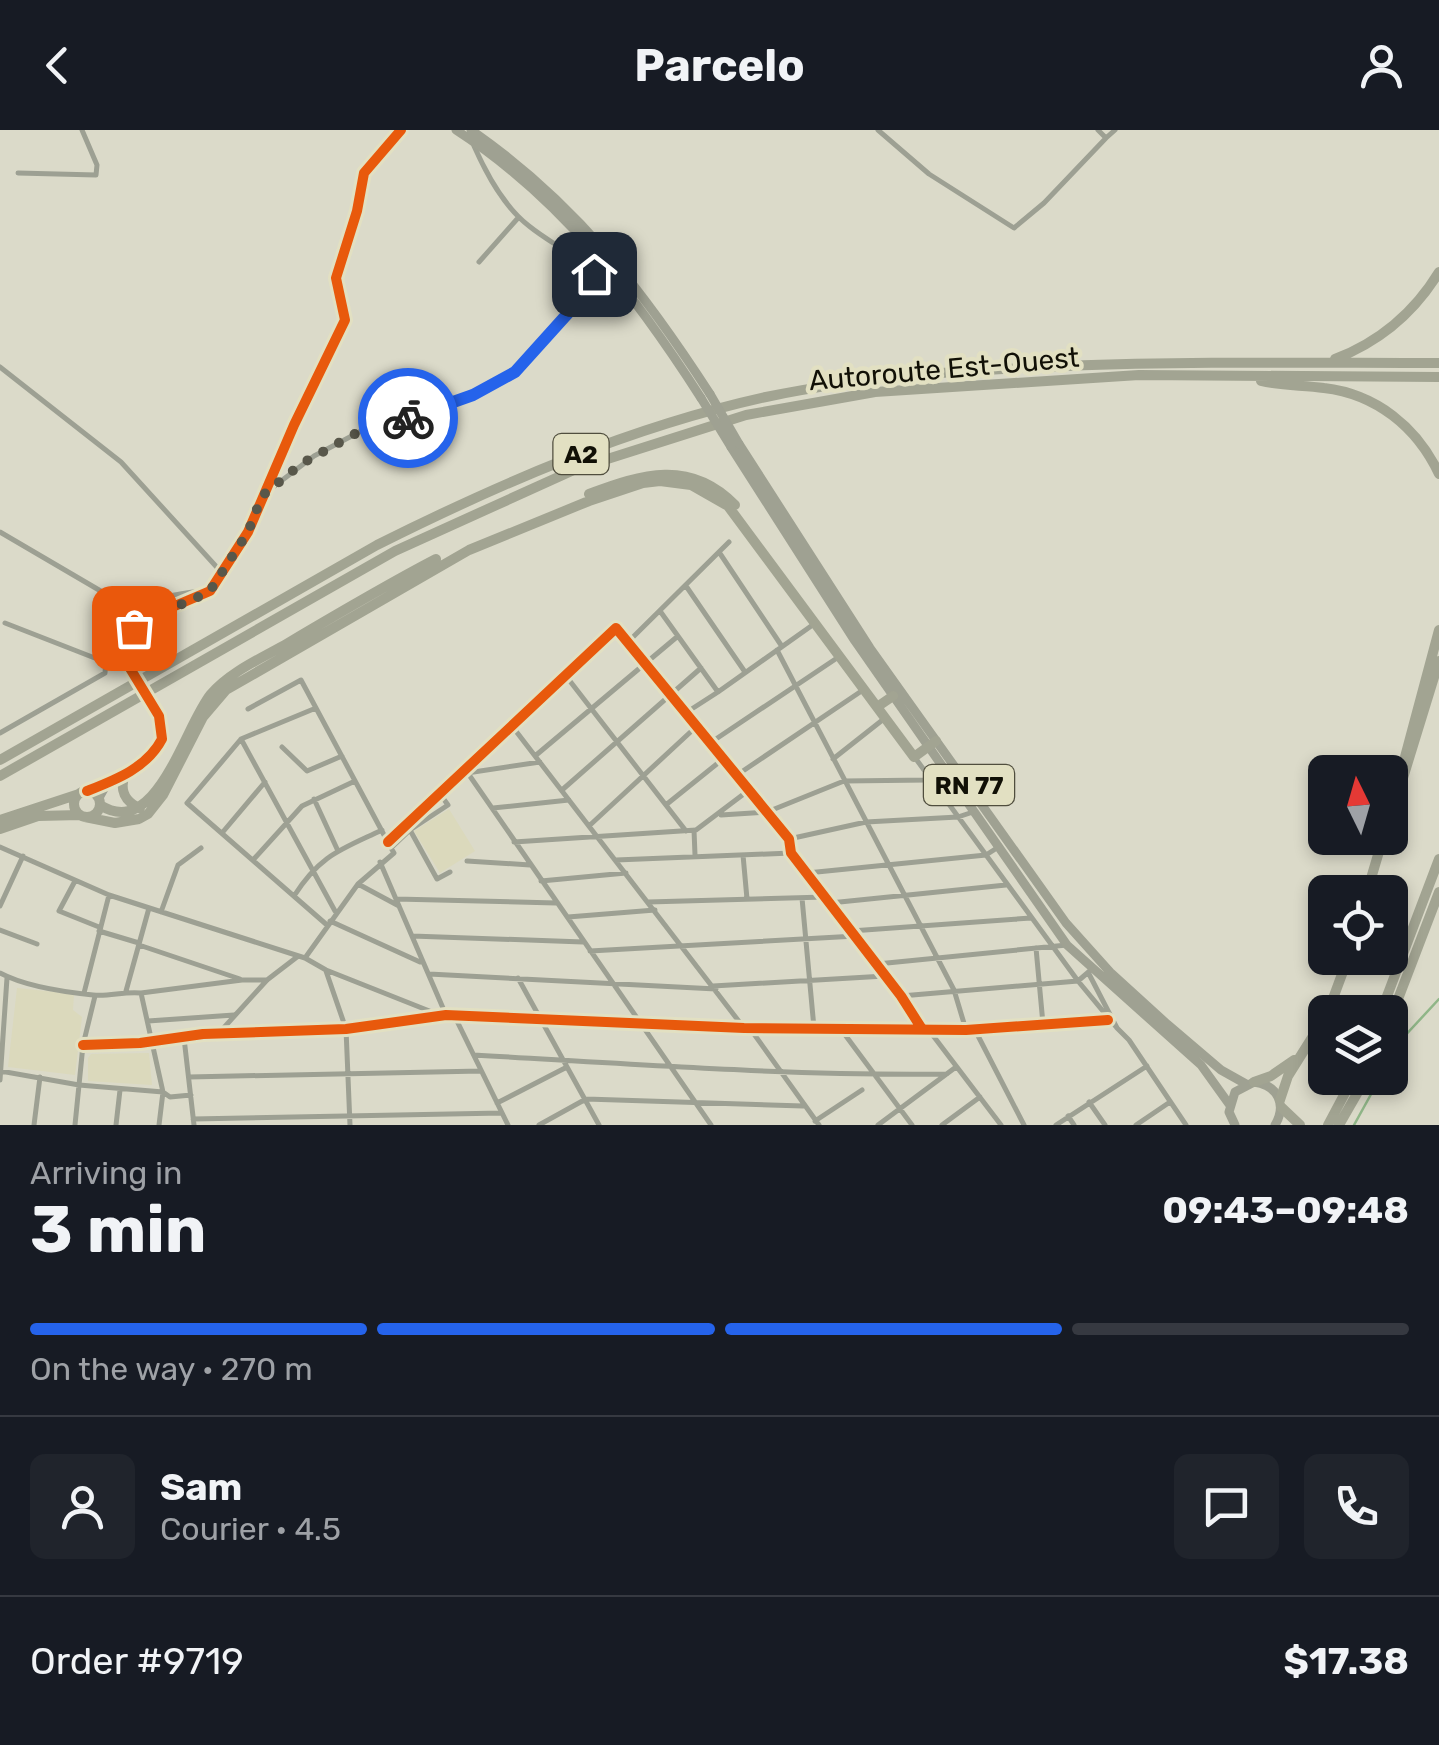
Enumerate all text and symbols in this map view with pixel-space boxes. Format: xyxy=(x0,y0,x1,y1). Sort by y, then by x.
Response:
icon: back xyxy=(30,38,85,93)
icon: person xyxy=(1354,38,1409,93)
text: Parcelo xyxy=(634,39,805,92)
pin xyxy=(552,232,637,317)
icon: home xyxy=(567,247,622,302)
street label: Autoroute Est-Ouest xyxy=(807,341,1081,397)
courier xyxy=(358,368,458,468)
icon: bike xyxy=(381,391,436,446)
road number: A2 xyxy=(554,434,608,474)
pin xyxy=(92,586,177,671)
icon: bag xyxy=(107,601,162,656)
north arrow xyxy=(1308,755,1408,855)
map controls xyxy=(1308,755,1408,1095)
road number: RN 77 xyxy=(924,765,1014,805)
button: locate xyxy=(1308,875,1408,975)
button: layers xyxy=(1308,995,1408,1095)
text: Arriving in xyxy=(30,1154,182,1192)
text: 09:43–09:48 xyxy=(1162,1187,1409,1233)
text: 3 min xyxy=(30,1191,207,1268)
text: On the way · 270 m xyxy=(30,1350,313,1388)
button: person xyxy=(30,1454,135,1559)
button: chat xyxy=(1174,1454,1279,1559)
button: phone xyxy=(1304,1454,1409,1559)
text: Sam xyxy=(160,1464,242,1510)
text: Courier · 4.5 xyxy=(160,1510,341,1548)
text: Order #9719 xyxy=(30,1638,244,1684)
text: $17.38 xyxy=(1284,1638,1409,1684)

